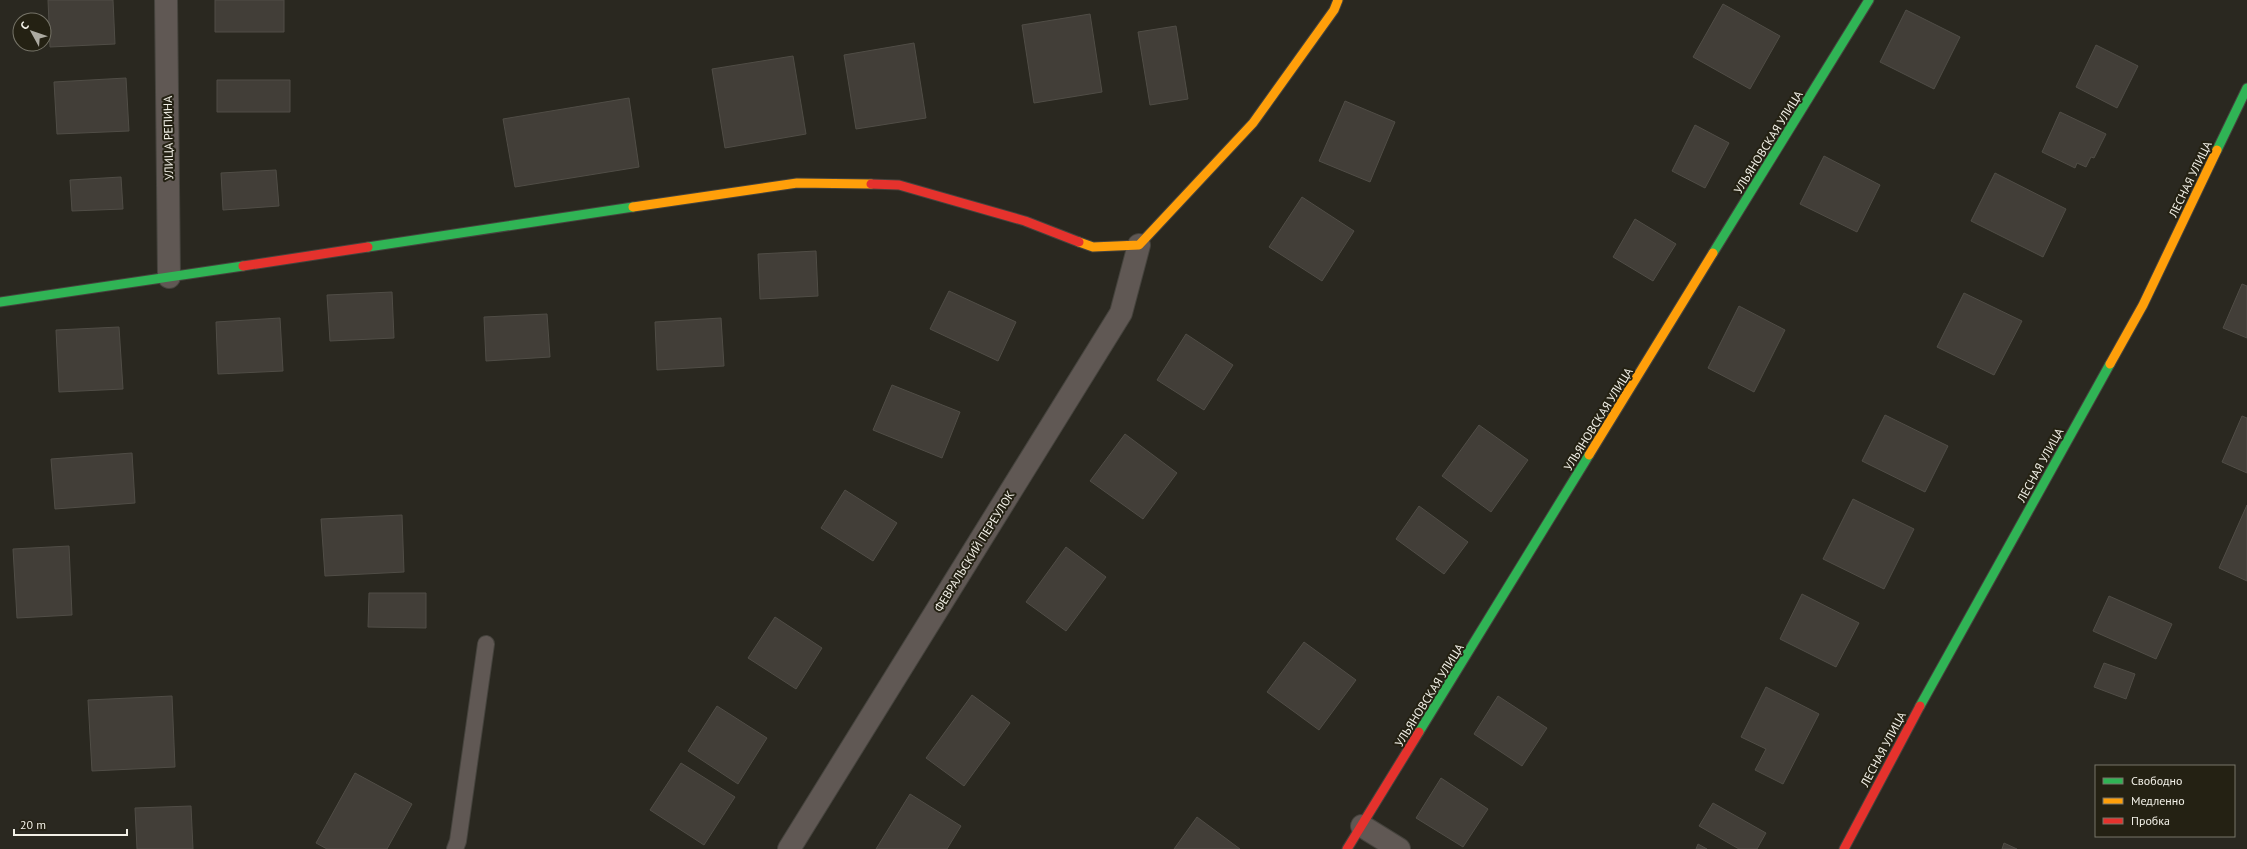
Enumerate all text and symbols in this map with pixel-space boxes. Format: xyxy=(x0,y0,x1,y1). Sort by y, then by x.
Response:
north arrow xyxy=(12,12,52,52)
text: С xyxy=(17,19,32,32)
street label: УЛЬЯНОВСКАЯ УЛИЦА xyxy=(1730,88,1806,196)
street label: УЛИЦА РЕПИНА xyxy=(160,96,176,180)
street label: ЛЕСНАЯ УЛИЦА xyxy=(2165,139,2215,220)
street label: УЛЬЯНОВСКАЯ УЛИЦА xyxy=(1560,365,1636,473)
street label: ЛЕСНАЯ УЛИЦА xyxy=(2013,425,2067,506)
street label: ФЕВРАЛЬСКИЙ ПЕРЕУЛОК xyxy=(931,488,1017,614)
street label: УЛЬЯНОВСКАЯ УЛИЦА xyxy=(1391,641,1467,749)
street label: ЛЕСНАЯ УЛИЦА xyxy=(1856,709,1909,790)
legend xyxy=(2095,765,2235,837)
text: Свободно xyxy=(2131,773,2182,788)
text: Медленно xyxy=(2131,793,2185,808)
scale bar xyxy=(14,811,127,837)
text: Пробка xyxy=(2131,813,2170,828)
text: 20 m xyxy=(20,817,46,832)

